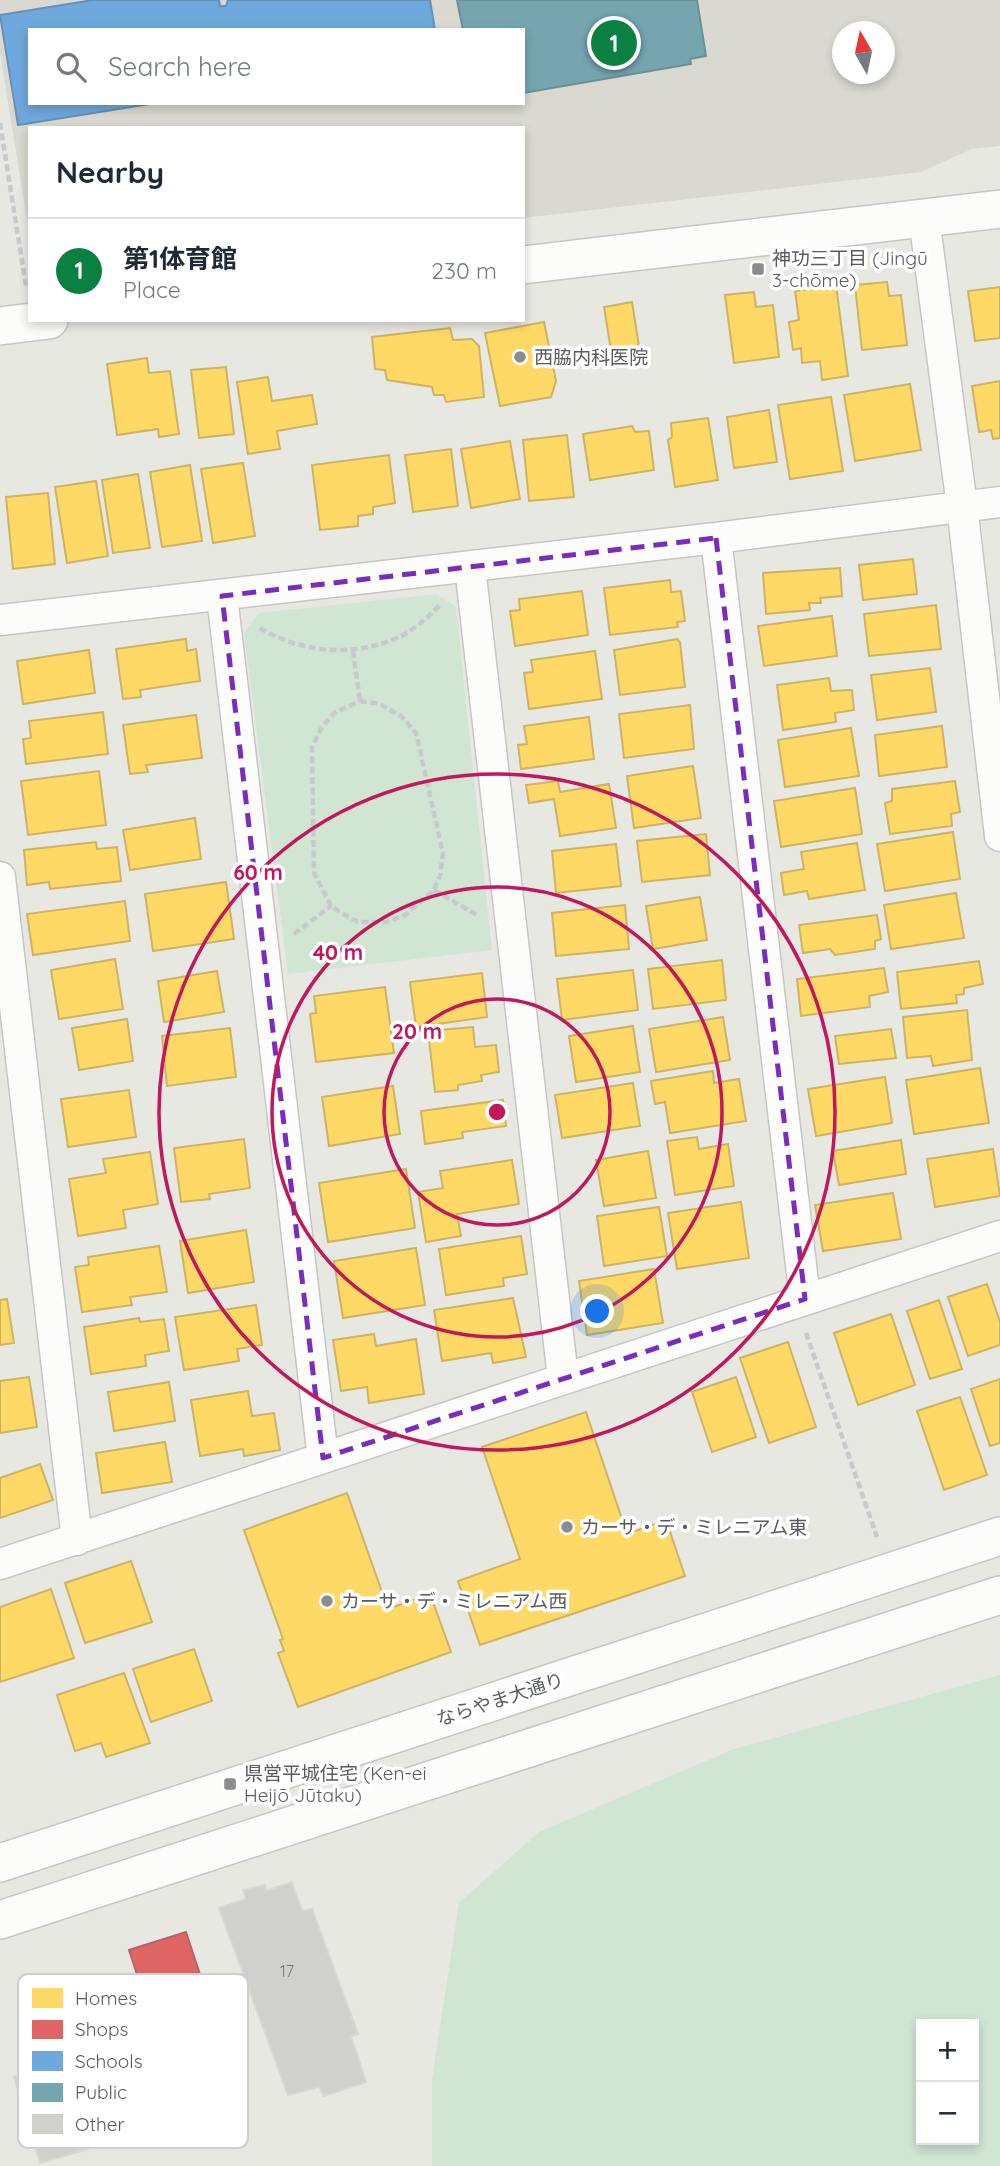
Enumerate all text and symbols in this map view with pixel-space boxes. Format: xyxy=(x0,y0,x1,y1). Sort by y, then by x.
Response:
pin: 1 xyxy=(591,17,637,69)
north arrow xyxy=(832,21,895,84)
search box xyxy=(28,28,525,105)
icon: search xyxy=(52,48,90,86)
text: Search here xyxy=(108,50,252,83)
text: Nearby xyxy=(56,153,164,191)
text: 第1体育館 xyxy=(123,242,237,275)
place label: 神功三丁目 (Jingū 3-chōme) xyxy=(772,246,928,292)
text: 1 xyxy=(75,256,83,285)
text: 230 m xyxy=(431,256,497,285)
marker: 神功三丁目 (Jingū 3-chōme) xyxy=(750,261,766,277)
text: Place xyxy=(123,275,181,304)
place label: 西脇内科医院 xyxy=(534,345,648,369)
marker: 西脇内科医院 xyxy=(512,349,528,365)
text: 60 m xyxy=(233,859,283,885)
text: 40 m xyxy=(313,939,363,965)
text: 20 m xyxy=(392,1018,442,1044)
centre of rings xyxy=(485,1100,509,1124)
your location xyxy=(580,1294,614,1328)
place label: カーサ・デ・ミレニアム東 xyxy=(581,1515,807,1539)
marker: カーサ・デ・ミレニアム東 xyxy=(559,1519,575,1535)
place label: カーサ・デ・ミレニアム西 xyxy=(341,1589,567,1613)
marker: カーサ・デ・ミレニアム西 xyxy=(319,1593,335,1609)
street label: ならやま大通り xyxy=(433,1667,567,1731)
place label: 県営平城住宅 (Ken-ei Heijō Jūtaku) xyxy=(244,1761,427,1807)
marker: 県営平城住宅 (Ken-ei Heijō Jūtaku) xyxy=(222,1776,238,1792)
house number: 17 xyxy=(280,1961,294,1981)
legend xyxy=(18,1974,248,2148)
text: Homes xyxy=(75,1986,137,2010)
text: Shops xyxy=(75,2017,128,2041)
map controls xyxy=(916,2019,979,2145)
button: + xyxy=(916,2019,979,2082)
text: Schools xyxy=(75,2049,143,2073)
text: Public xyxy=(75,2080,127,2104)
button: − xyxy=(916,2082,979,2145)
text: Other xyxy=(75,2112,126,2136)

